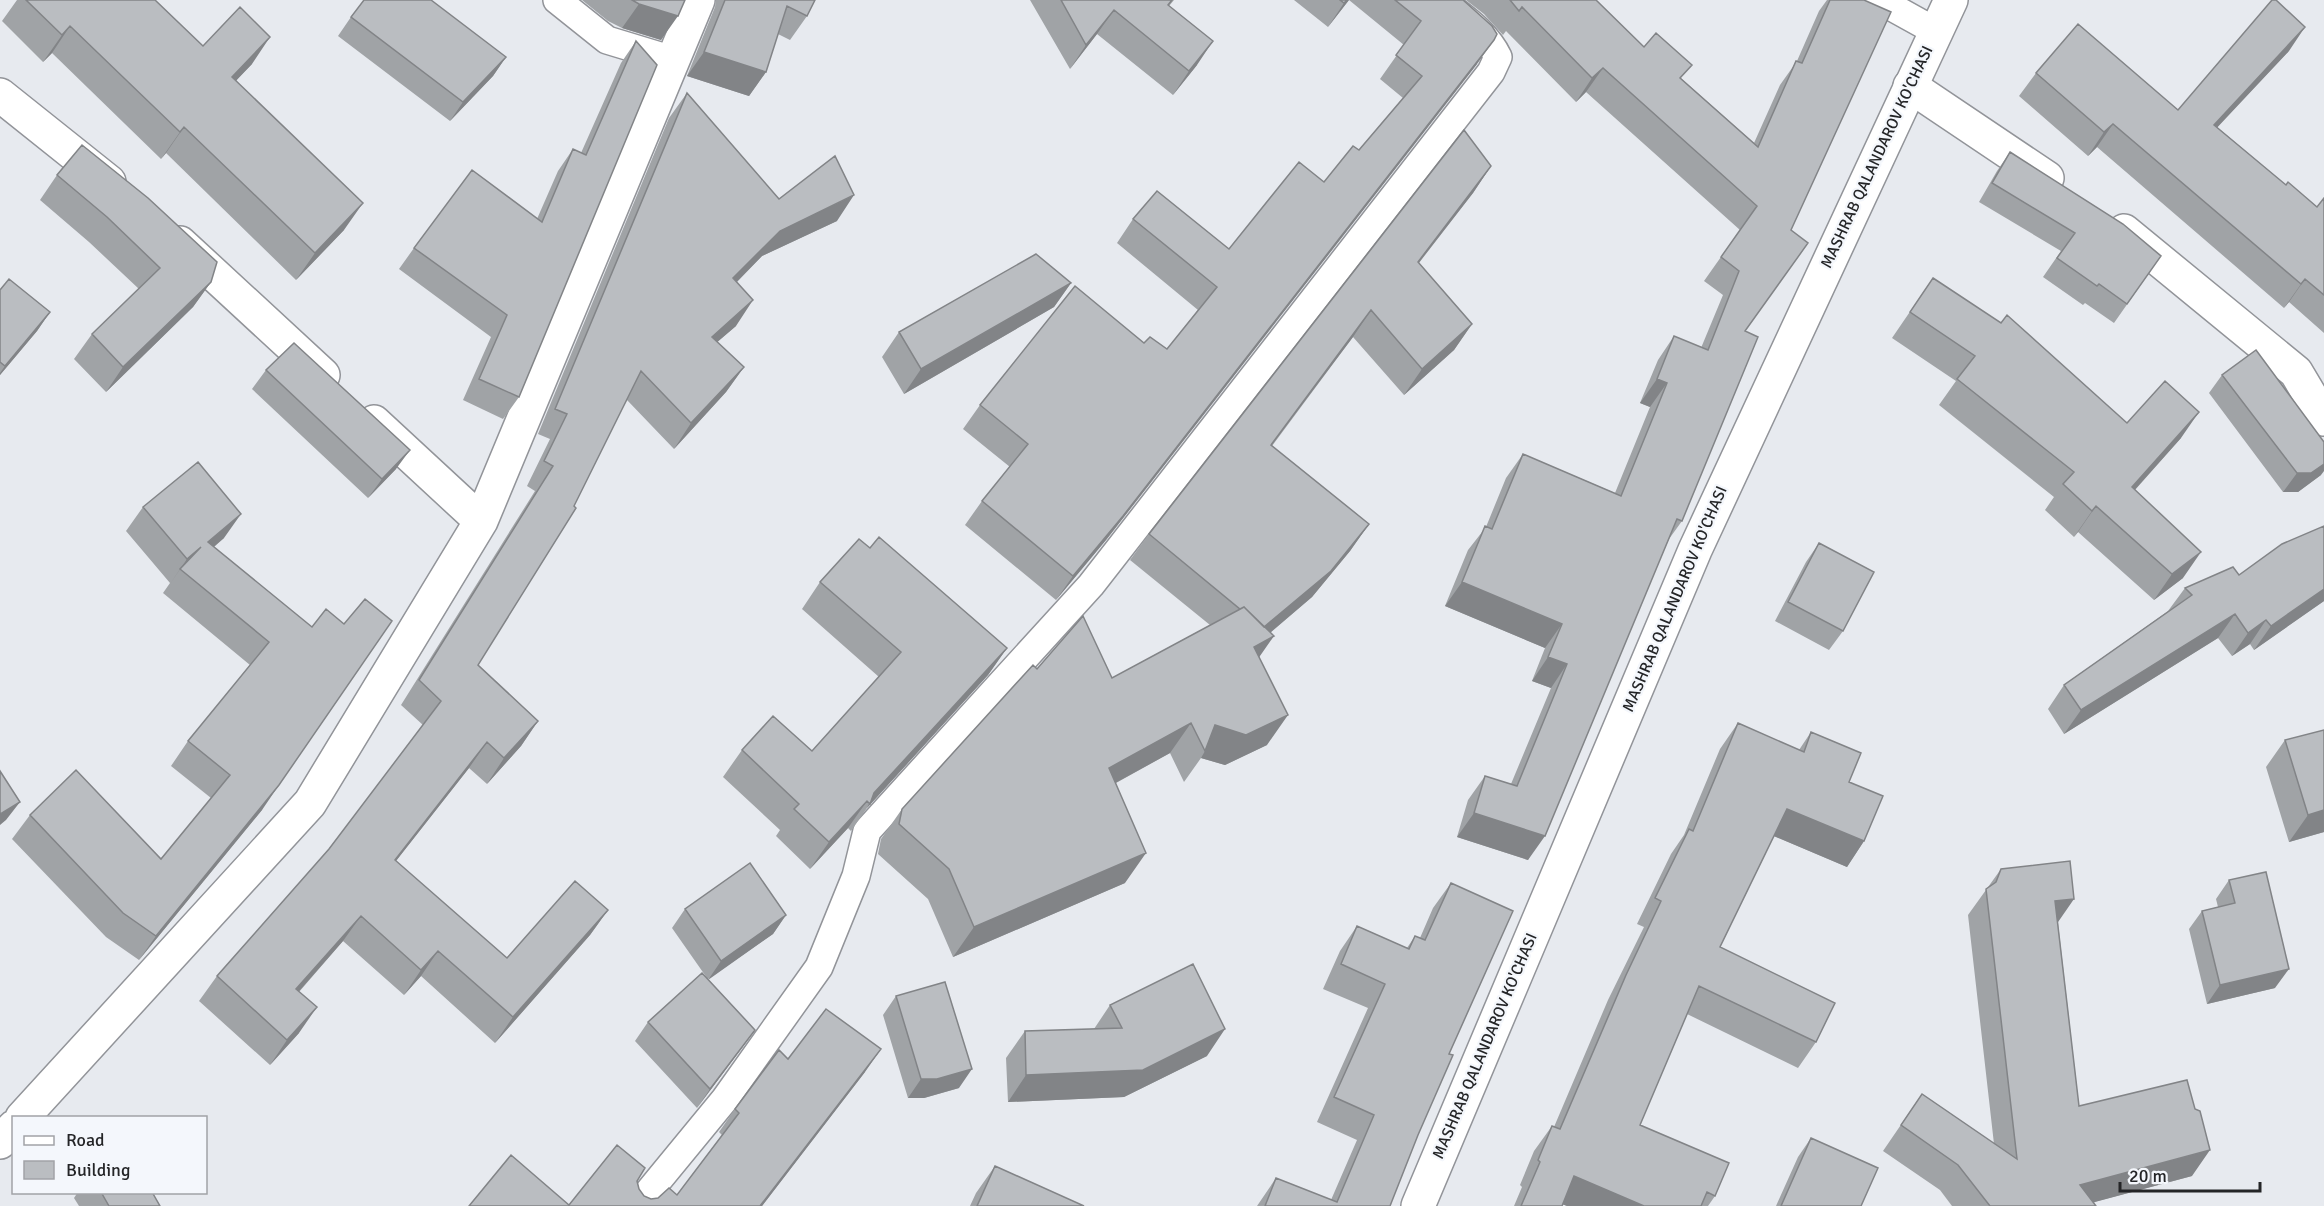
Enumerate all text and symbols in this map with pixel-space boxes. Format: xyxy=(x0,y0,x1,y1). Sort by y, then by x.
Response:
street label: MASHRAB QALANDAROV KO'CHASI xyxy=(1817,43,1937,271)
street label: MASHRAB QALANDAROV KO'CHASI xyxy=(1618,483,1732,715)
street label: MASHRAB QALANDAROV KO'CHASI xyxy=(1428,930,1542,1162)
legend xyxy=(12,1116,207,1194)
text: Road xyxy=(66,1129,105,1151)
scale bar xyxy=(2120,1155,2260,1193)
text: Building xyxy=(66,1159,130,1181)
text: 20 m xyxy=(2129,1165,2167,1187)

